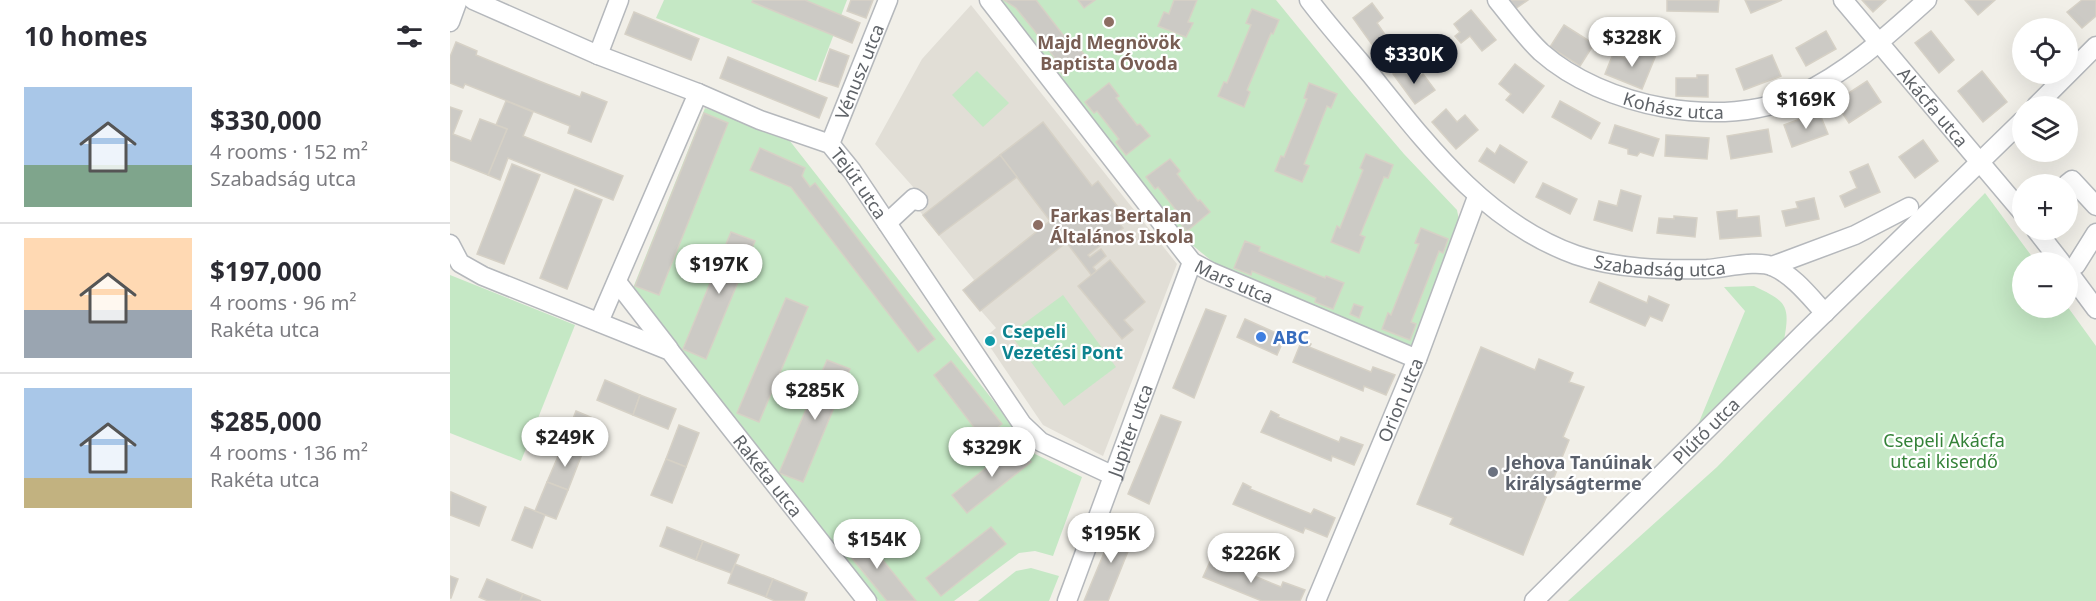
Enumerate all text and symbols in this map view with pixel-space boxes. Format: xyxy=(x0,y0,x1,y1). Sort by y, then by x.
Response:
marker: Majd Megnövök Baptista Óvoda xyxy=(1102,15,1116,29)
pin: $328K xyxy=(1590,17,1674,68)
text: 10 homes xyxy=(24,18,148,54)
map controls xyxy=(2012,18,2078,318)
button: locate xyxy=(2012,18,2078,84)
icon: filters xyxy=(393,20,426,53)
street label: Vénusz utca xyxy=(829,20,889,123)
text: $328K xyxy=(1602,23,1662,50)
place label: Majd Megnövök Baptista Óvoda xyxy=(1037,30,1182,75)
pin: $330K xyxy=(1372,34,1456,85)
text: $330K xyxy=(1384,40,1444,67)
street label: Akácfa utca xyxy=(1893,62,1974,152)
pin: $169K xyxy=(1764,79,1848,130)
text: $169K xyxy=(1776,85,1836,112)
street label: Kohász utca xyxy=(1620,86,1724,124)
button: layers xyxy=(2012,96,2078,162)
text: $330,000 xyxy=(210,102,322,138)
icon: home xyxy=(72,111,144,183)
text: 4 rooms · 152 m² xyxy=(210,138,368,165)
street label: Tejút utca xyxy=(826,142,893,223)
text: Szabadság utca xyxy=(210,165,356,192)
button: + xyxy=(2012,174,2078,240)
place label: Farkas Bertalan Általános Iskola xyxy=(1050,203,1194,248)
marker: Farkas Bertalan Általános Iskola xyxy=(1031,218,1045,232)
pin: $197K xyxy=(677,244,761,295)
street label: Szabadság utca xyxy=(1592,249,1727,281)
text: $197K xyxy=(689,250,749,277)
button: − xyxy=(2012,252,2078,318)
text: $197,000 xyxy=(210,253,322,289)
street label: Mars utca xyxy=(1191,254,1277,309)
icon: home xyxy=(72,262,144,334)
text: 4 rooms · 96 m² xyxy=(210,289,357,316)
text: Rakéta utca xyxy=(210,316,320,343)
place label: Csepeli Vezetési Pont xyxy=(1002,319,1123,364)
place label: ABC xyxy=(1273,325,1309,349)
marker: ABC xyxy=(1254,330,1268,344)
marker: Csepeli Vezetési Pont xyxy=(983,334,997,348)
street label: Orion utca xyxy=(1372,354,1428,446)
pin: $285K xyxy=(773,370,857,421)
text: $285K xyxy=(785,376,845,403)
street label: Jupiter utca xyxy=(1101,381,1158,482)
street label: Plútó utca xyxy=(1667,392,1744,469)
text: $285,000 xyxy=(210,403,322,439)
icon: home xyxy=(72,412,144,484)
pin: $249K xyxy=(523,417,607,468)
text: $249K xyxy=(535,423,595,450)
pin: $329K xyxy=(950,427,1034,478)
park label: Csepeli Akácfa utcai kiserdő xyxy=(1883,428,2005,473)
street label: Rakéta utca xyxy=(728,429,808,522)
text: $329K xyxy=(962,433,1022,460)
text: 4 rooms · 136 m² xyxy=(210,439,368,466)
place label: Jehova Tanúinak királyságterme xyxy=(1503,450,1653,495)
marker: Jehova Tanúinak királyságterme xyxy=(1486,465,1500,479)
text: Rakéta utca xyxy=(210,466,320,493)
pin: $195K xyxy=(1069,513,1153,564)
pin: $154K xyxy=(835,519,919,570)
text: $195K xyxy=(1081,519,1141,546)
text: $154K xyxy=(847,525,907,552)
pin: $226K xyxy=(1209,533,1293,584)
text: $226K xyxy=(1221,539,1281,566)

